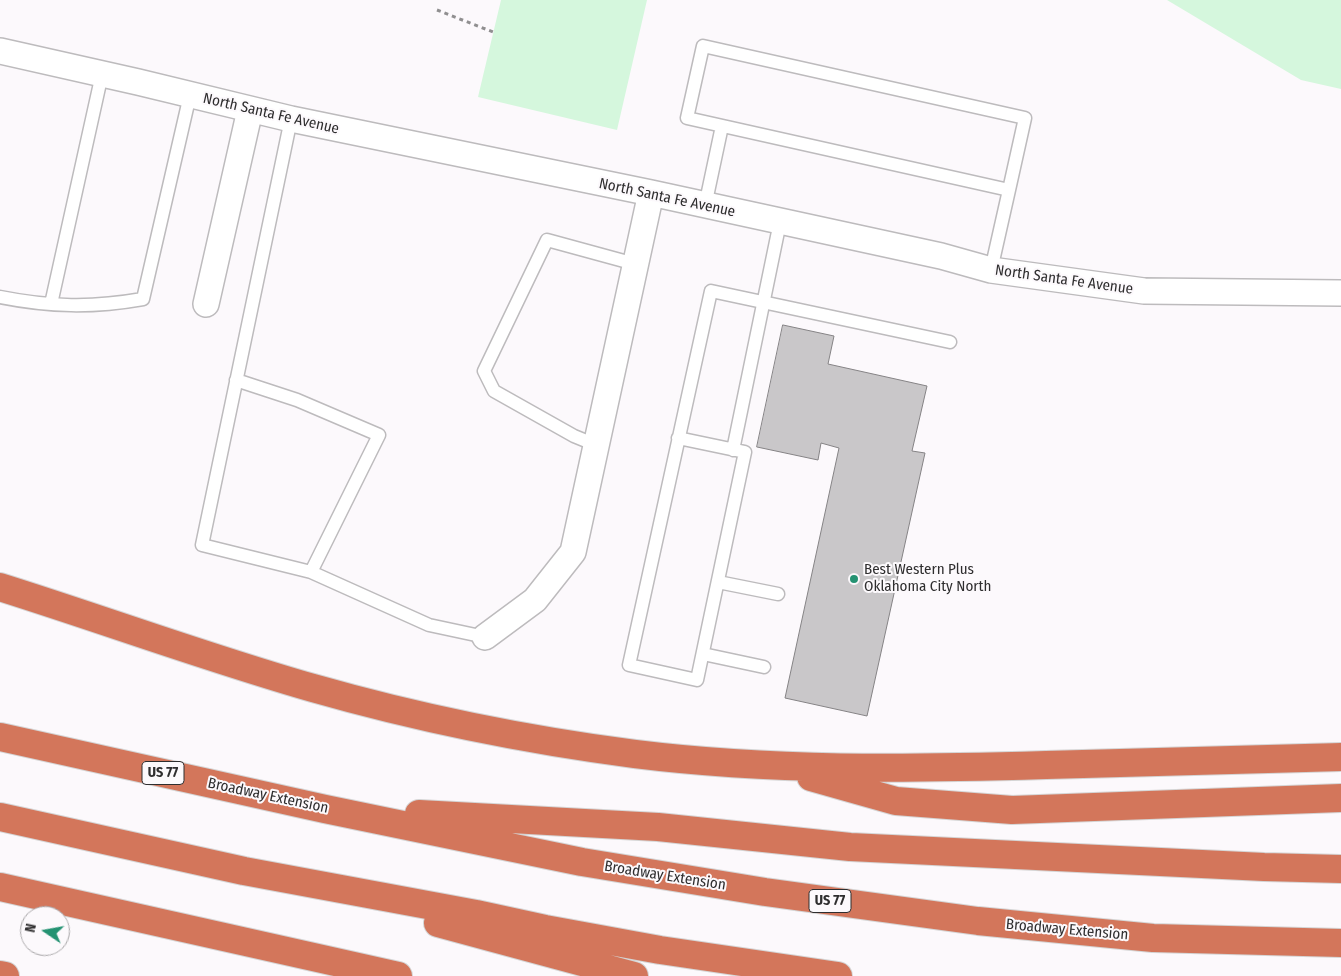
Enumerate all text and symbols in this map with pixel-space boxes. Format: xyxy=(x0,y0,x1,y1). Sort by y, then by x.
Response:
street label: North Santa Fe Avenue xyxy=(201,90,341,138)
street label: North Santa Fe Avenue xyxy=(597,175,737,221)
street label: North Santa Fe Avenue xyxy=(994,261,1134,299)
place label: Best Western Plus Oklahoma City North xyxy=(864,561,991,596)
marker: Best Western Plus Oklahoma City North xyxy=(848,573,860,585)
road number: US 77 xyxy=(142,761,184,784)
street label: Broadway Extension xyxy=(206,774,330,818)
street label: Broadway Extension xyxy=(603,858,727,894)
road number: US 77 xyxy=(809,889,851,912)
north arrow xyxy=(20,906,70,956)
street label: Broadway Extension xyxy=(1005,916,1129,944)
text: N xyxy=(22,922,40,934)

